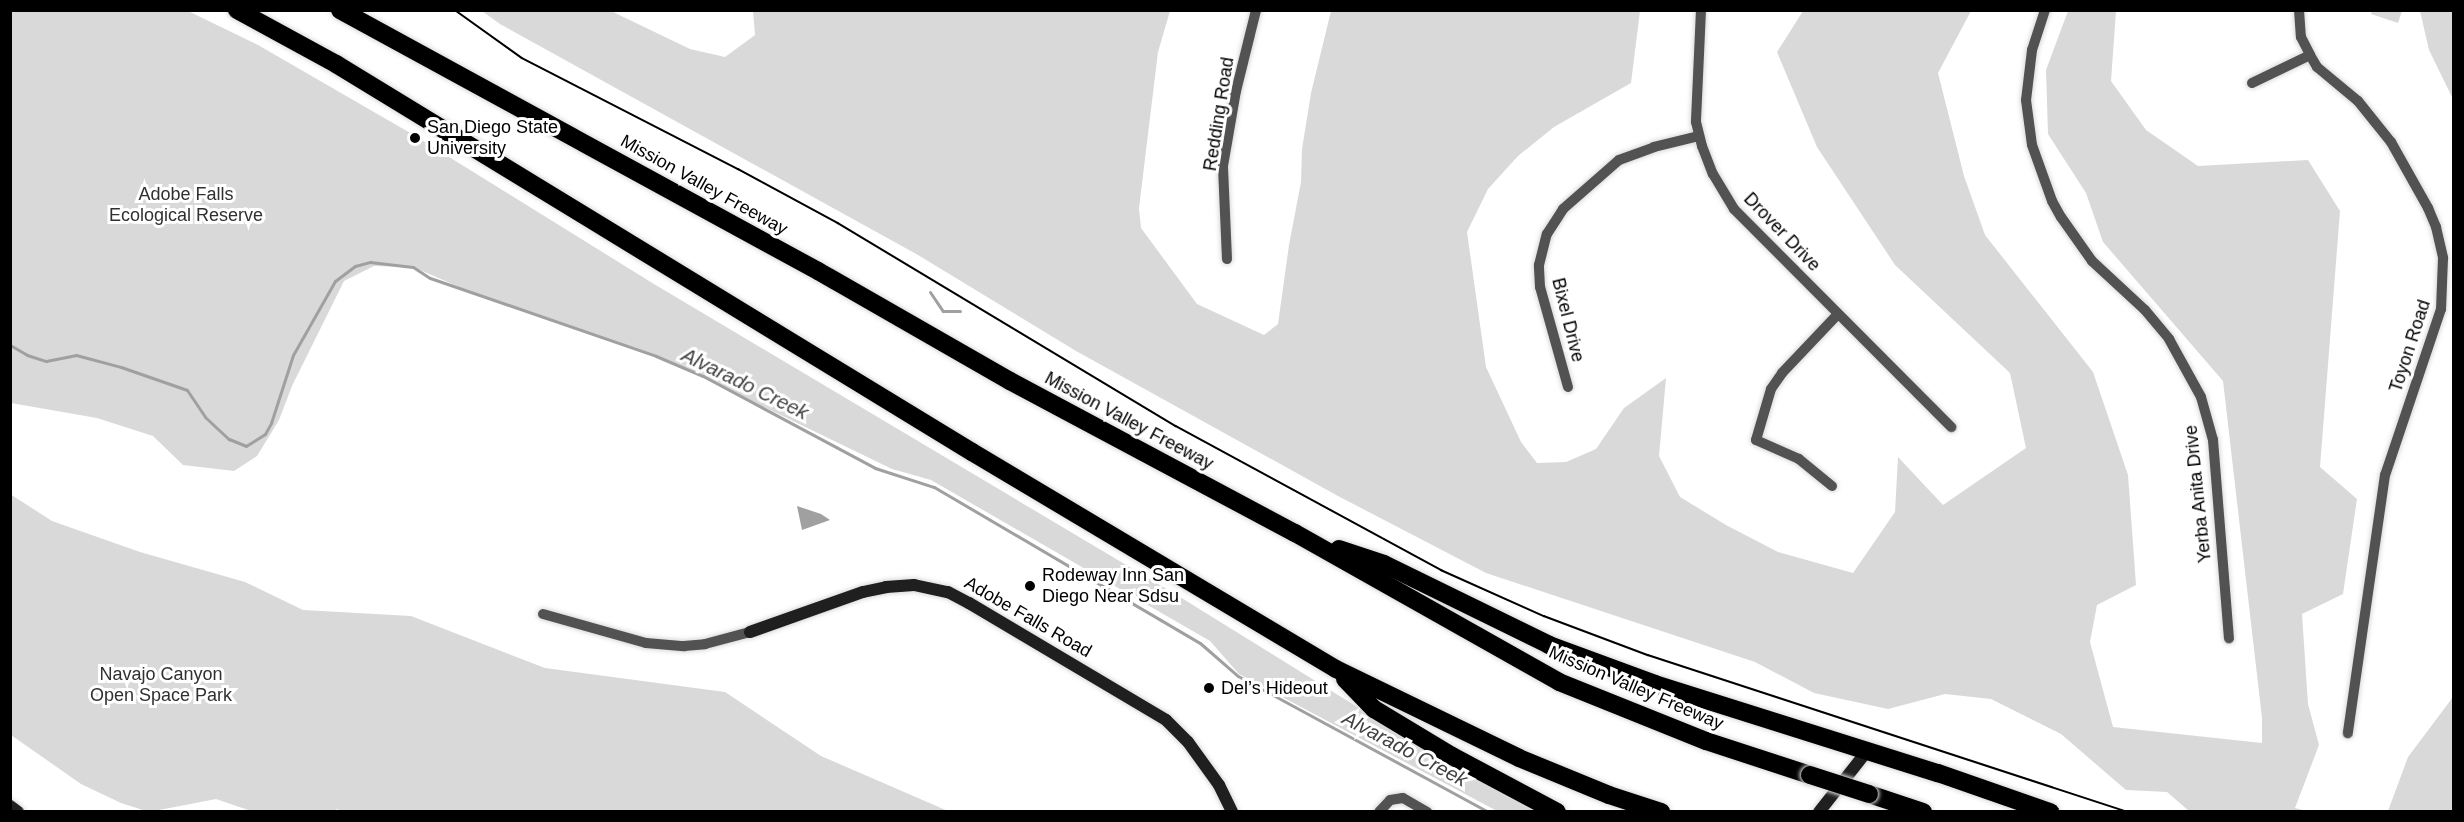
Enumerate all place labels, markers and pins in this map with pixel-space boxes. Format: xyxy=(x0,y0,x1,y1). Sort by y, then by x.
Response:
place label: San Diego State University xyxy=(427,117,558,160)
marker: San Diego State University xyxy=(408,131,422,145)
place label: Rodeway Inn San Diego Near Sdsu xyxy=(1042,565,1184,608)
marker: Rodeway Inn San Diego Near Sdsu xyxy=(1023,579,1037,593)
place label: Del’s Hideout xyxy=(1221,677,1328,699)
marker: Del’s Hideout xyxy=(1202,681,1216,695)

